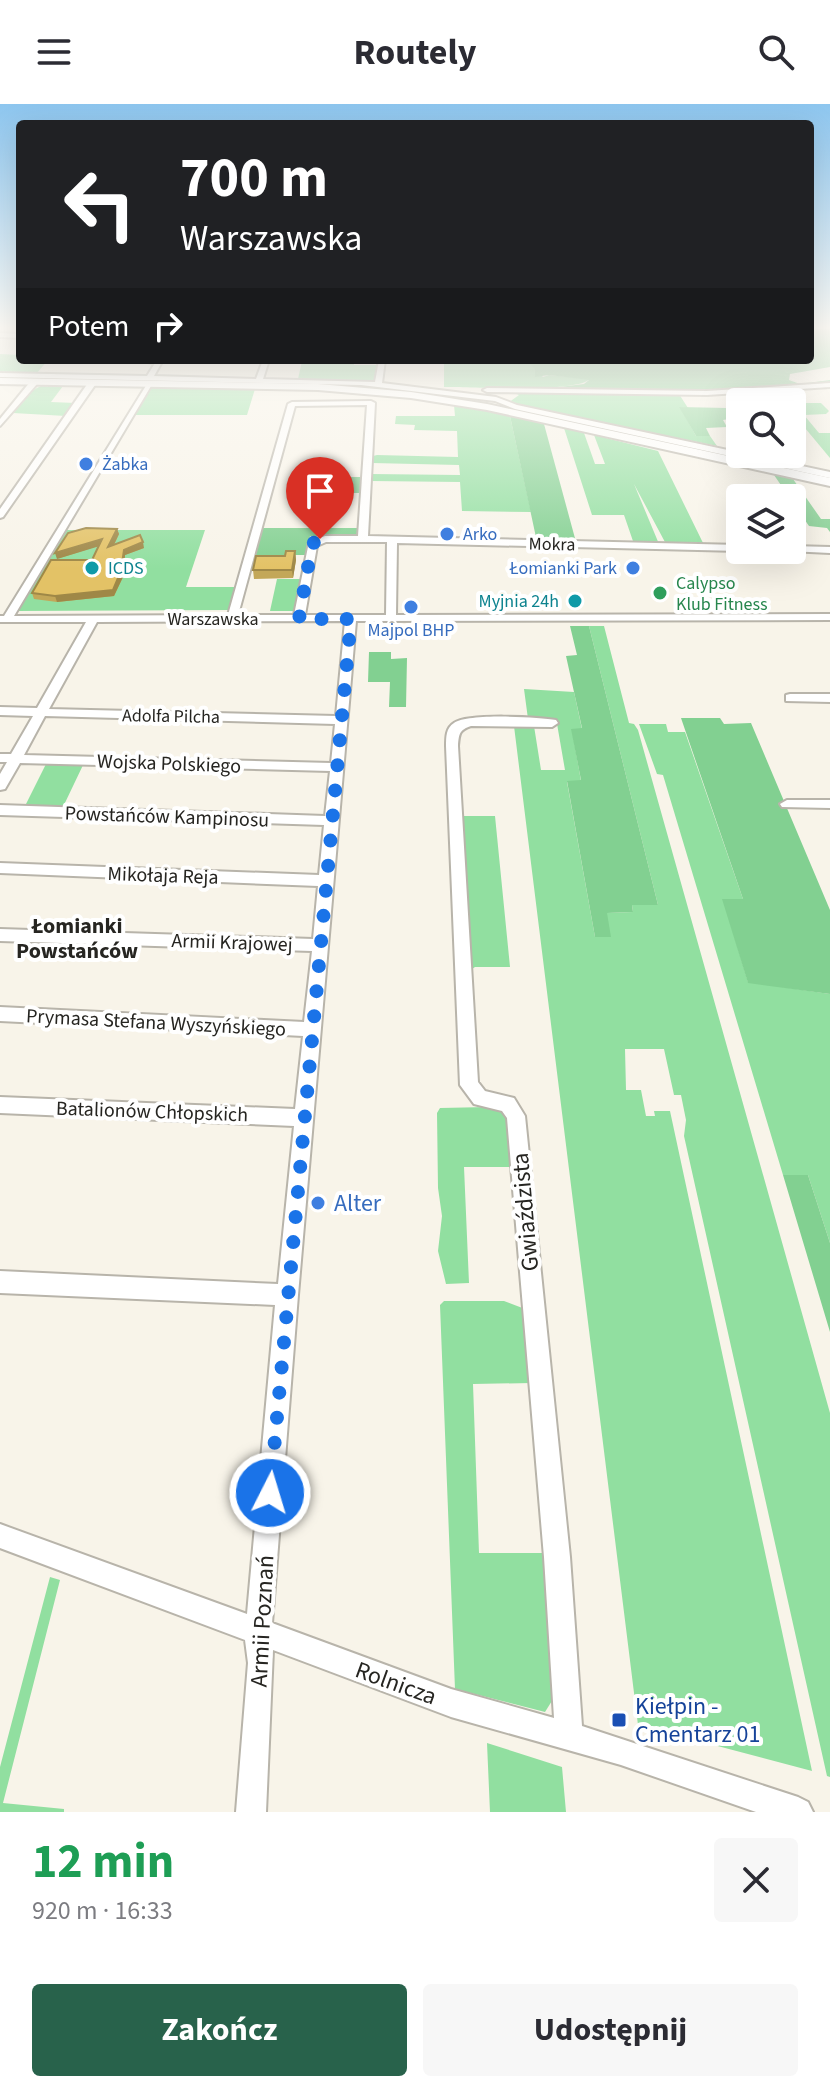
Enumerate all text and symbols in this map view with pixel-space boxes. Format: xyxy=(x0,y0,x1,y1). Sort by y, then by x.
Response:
text: Routely xyxy=(354,27,476,78)
icon: menu xyxy=(32,30,76,74)
icon: search xyxy=(754,30,798,74)
text: 700 m xyxy=(180,139,328,218)
icon: left xyxy=(48,152,152,256)
text: Warszawska xyxy=(180,213,363,264)
icon: right xyxy=(146,304,190,348)
text: Potem xyxy=(48,305,130,348)
map controls xyxy=(726,388,806,564)
button: search xyxy=(726,388,806,468)
place label: Żabka xyxy=(102,452,148,477)
marker: Żabka xyxy=(77,455,95,473)
pin xyxy=(286,457,354,539)
icon: arrive xyxy=(298,469,342,513)
button: layers xyxy=(726,484,806,564)
place label: Arko xyxy=(463,522,497,547)
marker: Arko xyxy=(438,525,456,543)
street label: Mokra xyxy=(528,532,576,557)
place label: ICDS xyxy=(108,556,144,581)
place label: Łomianki Park xyxy=(509,556,617,581)
marker: ICDS xyxy=(83,559,101,577)
marker: Łomianki Park xyxy=(624,559,642,577)
place label: Calypso Klub Fitness xyxy=(676,571,768,617)
marker: Calypso Klub Fitness xyxy=(651,584,669,602)
place label: Myjnia 24h xyxy=(479,589,559,614)
marker: Myjnia 24h xyxy=(566,592,584,610)
marker: Majpol BHP xyxy=(402,598,420,616)
street label: Warszawska xyxy=(167,607,259,632)
place label: Majpol BHP xyxy=(367,618,455,643)
street label: Adolfa Pilcha xyxy=(122,703,220,730)
street label: Wojska Polskiego xyxy=(97,747,241,781)
street label: Powstańców Kampinosu xyxy=(64,799,270,835)
street label: Mikołaja Reja xyxy=(107,860,219,892)
district label: Łomianki Powstańców xyxy=(16,910,138,967)
street label: Armii Krajowej xyxy=(171,927,293,959)
street label: Prymasa Stefana Wyszyńskiego xyxy=(25,1002,287,1044)
street label: Batalionów Chłopskich xyxy=(55,1095,249,1129)
street label: Gwiaździsta xyxy=(503,1151,548,1273)
place label: Alter xyxy=(334,1186,382,1221)
marker: Alter xyxy=(309,1194,327,1212)
position arrow xyxy=(228,1451,312,1535)
street label: Armii Poznań xyxy=(242,1554,283,1688)
street label: Rolnicza xyxy=(350,1653,441,1714)
place label: Kiełpin - Cmentarz 01 xyxy=(635,1689,760,1752)
marker: Kiełpin - Cmentarz 01 xyxy=(610,1711,628,1729)
text: 12 min xyxy=(32,1828,174,1896)
button: close xyxy=(714,1838,798,1922)
text: 920 m · 16:33 xyxy=(32,1892,173,1929)
button: Zakończ xyxy=(32,1984,407,2076)
button: Udostępnij xyxy=(423,1984,798,2076)

